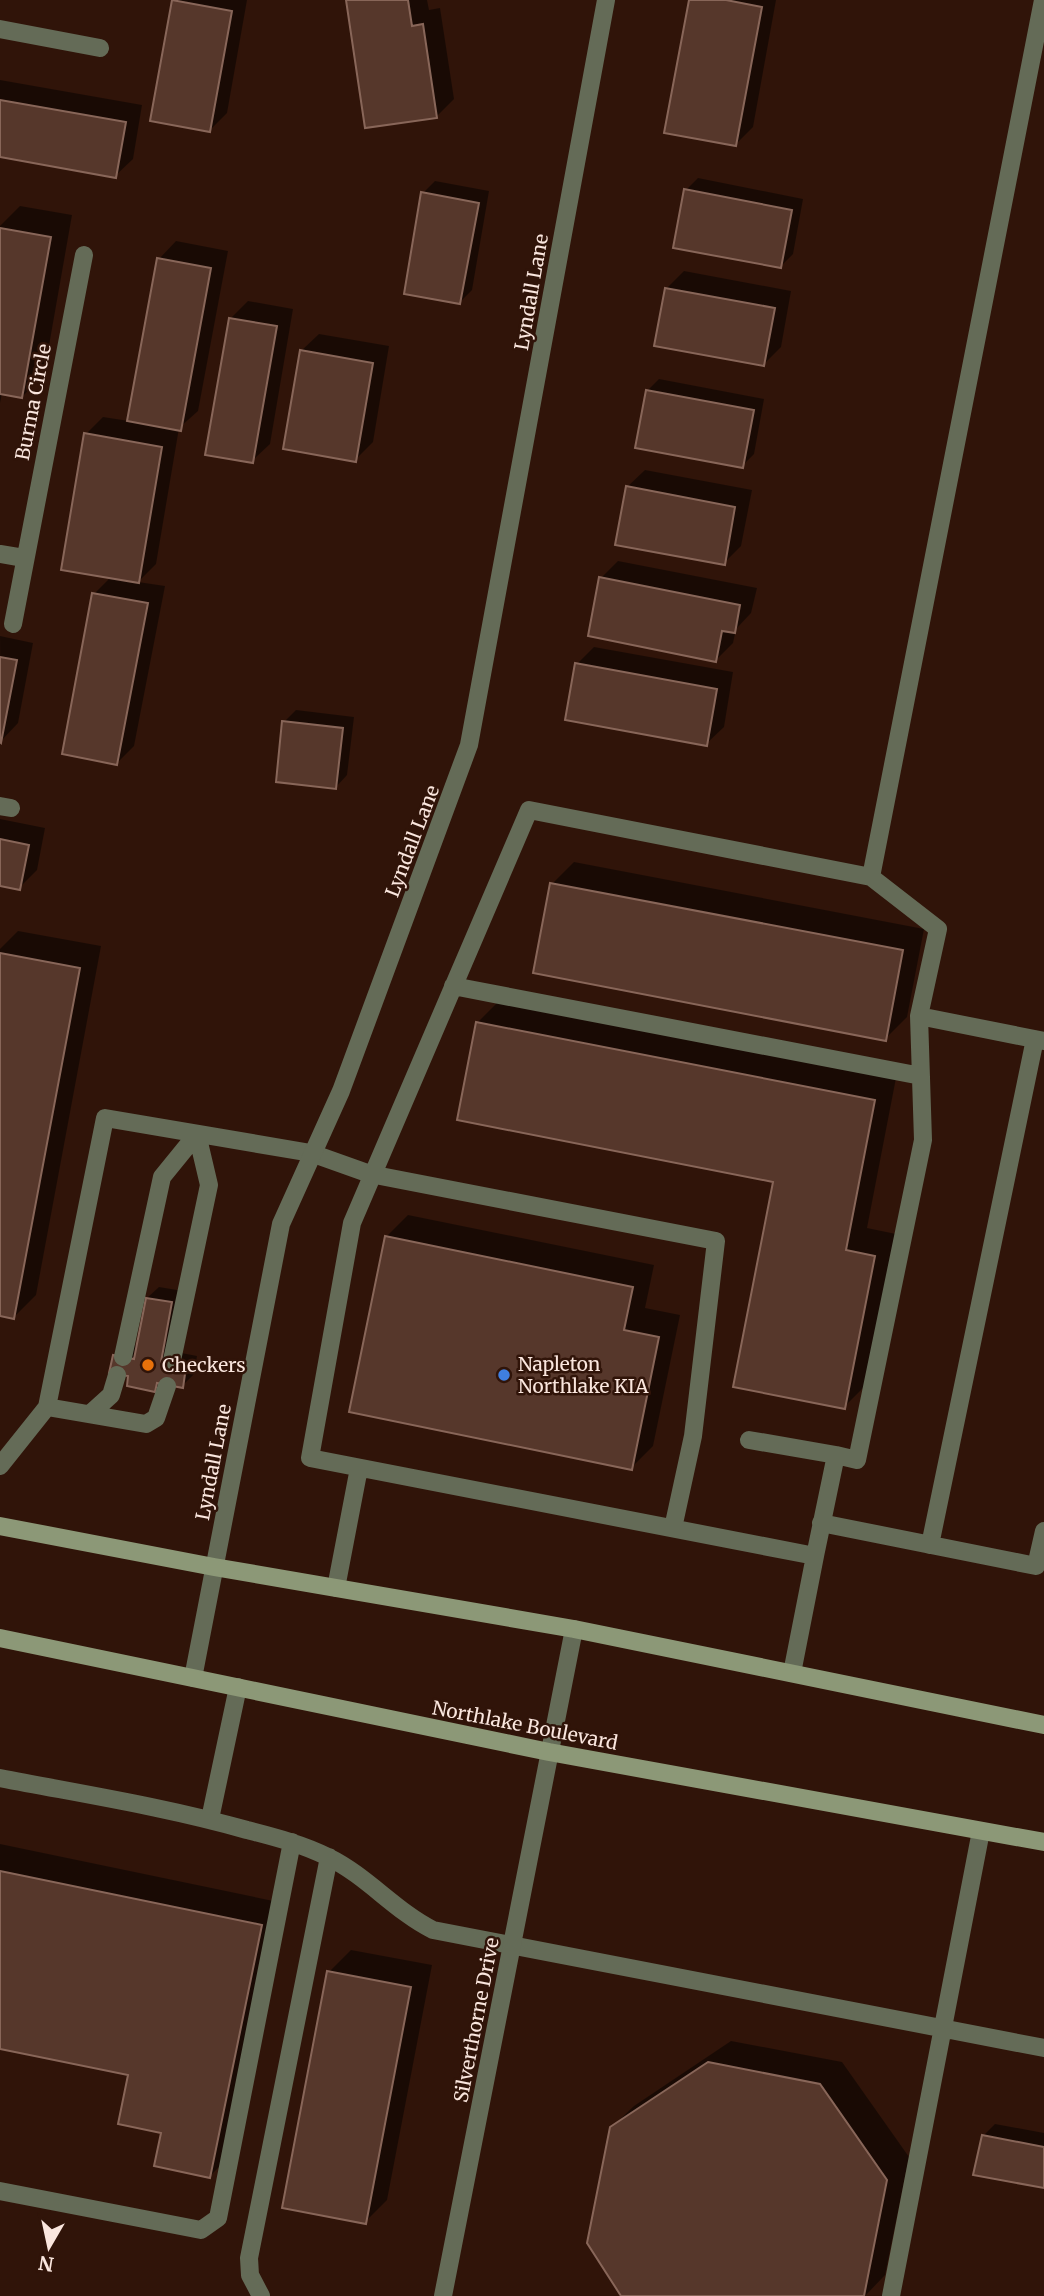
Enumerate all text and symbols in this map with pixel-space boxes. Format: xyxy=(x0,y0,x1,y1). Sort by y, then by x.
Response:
street label: Lyndall Lane xyxy=(509,232,553,352)
street label: Burma Circle xyxy=(10,342,56,462)
street label: Lyndall Lane xyxy=(380,782,444,900)
place label: Napleton Northlake KIA xyxy=(518,1352,649,1398)
place label: Checkers xyxy=(162,1353,246,1377)
marker: Checkers xyxy=(140,1357,156,1373)
marker: Napleton Northlake KIA xyxy=(496,1367,512,1383)
street label: Lyndall Lane xyxy=(190,1402,236,1522)
street label: Northlake Boulevard xyxy=(430,1695,620,1755)
street label: Silverthorne Drive xyxy=(448,1935,504,2105)
north arrow xyxy=(14,2212,84,2282)
text: N xyxy=(37,2251,56,2277)

